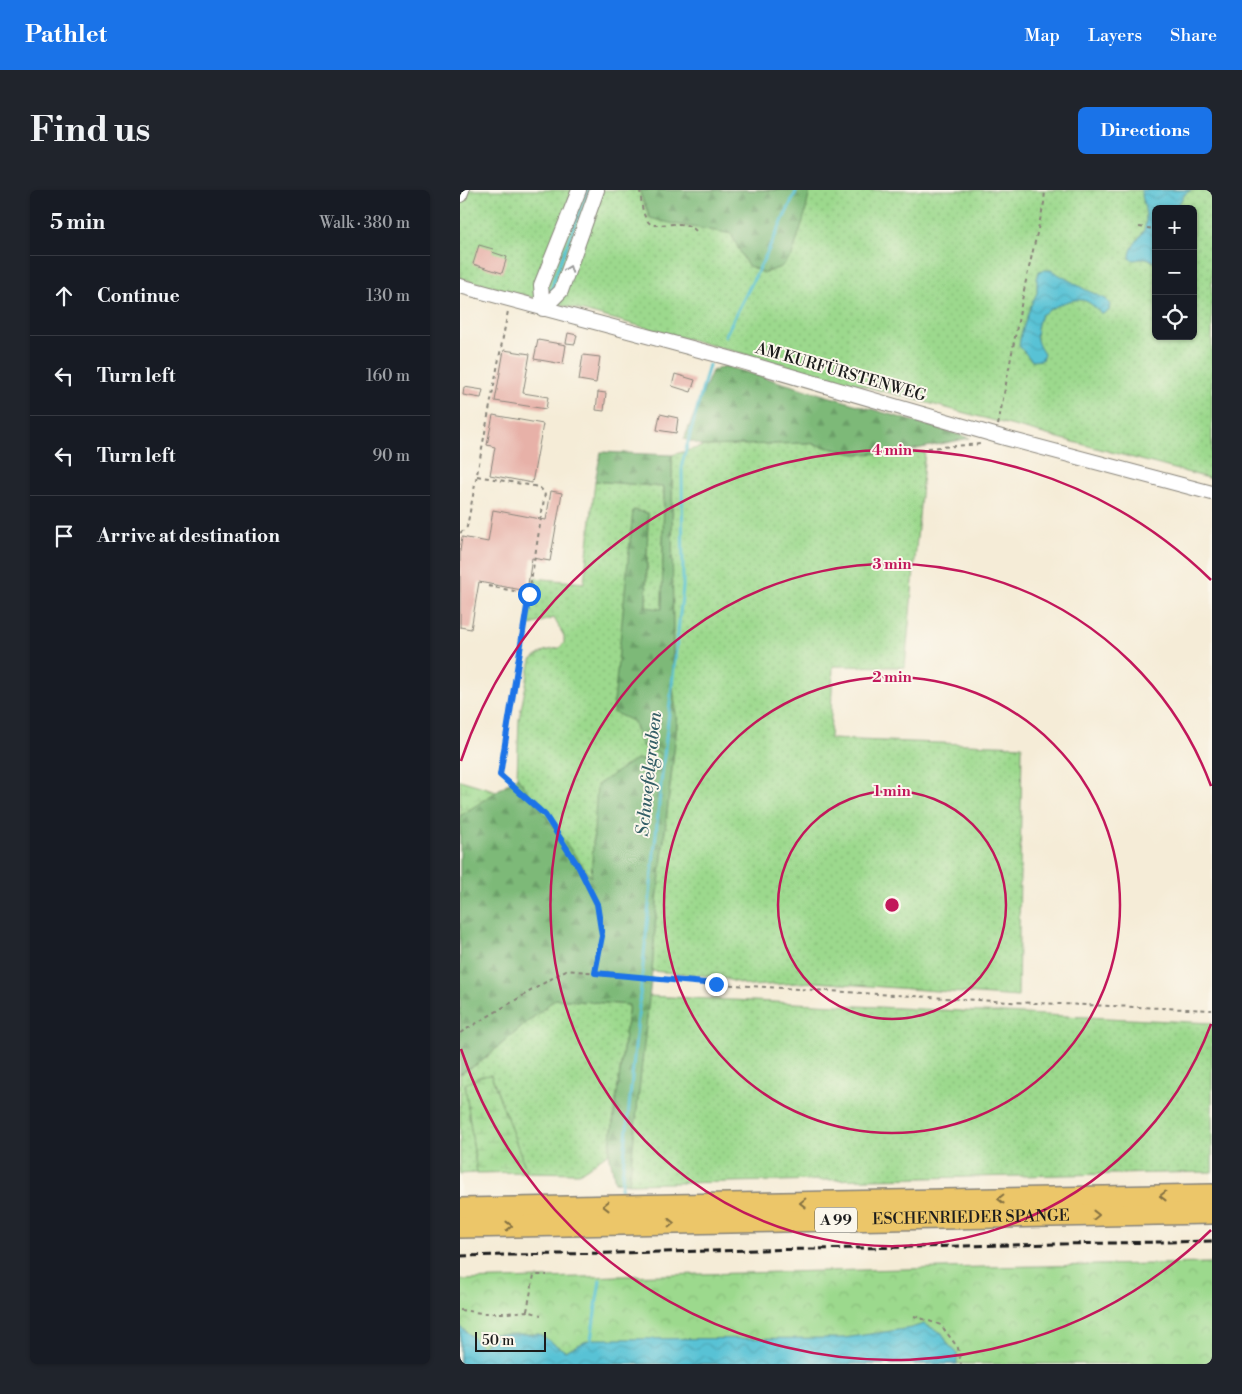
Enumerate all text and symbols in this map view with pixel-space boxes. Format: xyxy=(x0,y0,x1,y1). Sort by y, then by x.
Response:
text: Pathlet xyxy=(25,20,107,50)
text: Map xyxy=(1025,24,1060,47)
text: Layers xyxy=(1088,24,1142,47)
text: Share xyxy=(1170,24,1217,47)
button: Directions xyxy=(1078,107,1212,154)
text: Find us xyxy=(30,109,150,152)
map controls xyxy=(1152,205,1197,340)
button: + xyxy=(1152,205,1197,250)
text: 5 min xyxy=(50,210,105,236)
text: Walk · 380 m xyxy=(320,213,410,233)
button: − xyxy=(1152,250,1197,295)
one-way arrow xyxy=(563,265,573,273)
icon: ahead xyxy=(50,282,78,310)
text: Continue xyxy=(97,284,180,308)
text: 130 m xyxy=(366,286,410,306)
button: locate xyxy=(1152,295,1197,340)
street label: AM KURFÜRSTENWEG xyxy=(752,336,929,406)
icon: left xyxy=(50,362,78,390)
text: Turn left xyxy=(97,364,176,388)
text: 160 m xyxy=(366,366,410,386)
text: 4 min xyxy=(872,441,913,460)
icon: left xyxy=(50,442,78,470)
text: Turn left xyxy=(97,444,176,468)
text: 90 m xyxy=(372,446,410,466)
icon: arrive xyxy=(50,522,78,550)
text: Arrive at destination xyxy=(97,524,280,548)
text: 3 min xyxy=(872,555,912,574)
route start xyxy=(518,583,541,606)
text: 2 min xyxy=(872,668,912,687)
water label: Schwefelgraben xyxy=(631,710,667,837)
text: 1 min xyxy=(873,782,911,801)
centre of rings xyxy=(883,896,901,914)
route end xyxy=(705,973,728,996)
one-way arrow xyxy=(1159,1191,1167,1201)
one-way arrow xyxy=(997,1194,1004,1204)
one-way arrow xyxy=(799,1197,807,1208)
one-way arrow xyxy=(602,1201,610,1212)
street label: ESCHENRIEDER SPANGE xyxy=(872,1206,1070,1229)
road number: A 99 xyxy=(815,1208,857,1232)
one-way arrow xyxy=(1092,1210,1100,1220)
one-way arrow xyxy=(668,1218,675,1228)
one-way arrow xyxy=(505,1221,513,1231)
scale bar xyxy=(475,1329,546,1352)
text: 50 m xyxy=(482,1332,514,1350)

